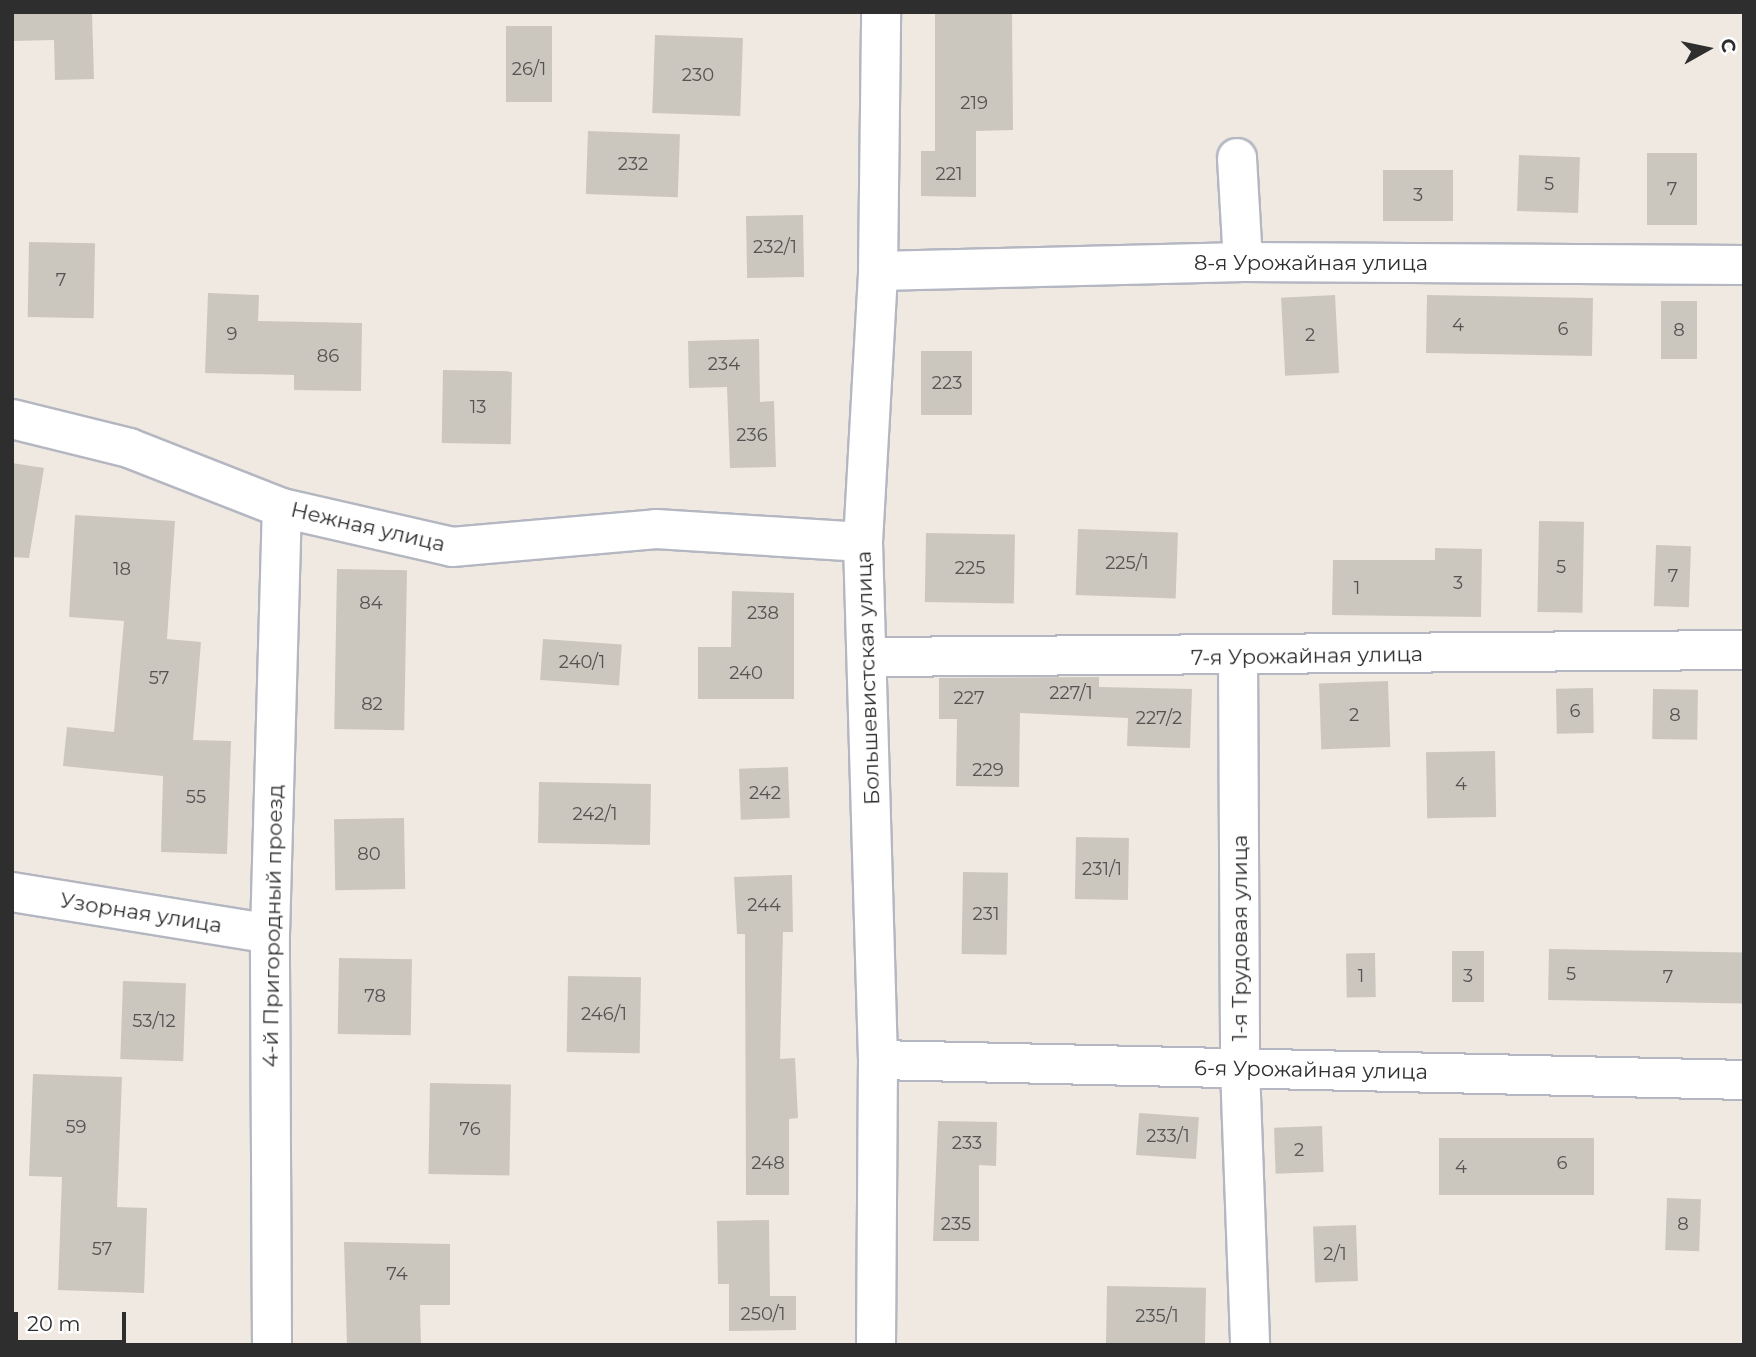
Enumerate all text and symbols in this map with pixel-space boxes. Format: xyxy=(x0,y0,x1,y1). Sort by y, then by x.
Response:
north arrow xyxy=(1672,14,1742,84)
text: С xyxy=(1716,37,1741,54)
house number: 26/1 xyxy=(512,58,546,80)
house number: 230 xyxy=(682,64,714,86)
house number: 219 xyxy=(960,92,988,114)
house number: 232 xyxy=(618,153,648,175)
house number: 221 xyxy=(936,163,962,185)
house number: 5 xyxy=(1544,173,1554,195)
house number: 7 xyxy=(1667,178,1677,200)
house number: 3 xyxy=(1413,184,1423,206)
house number: 232/1 xyxy=(753,236,797,258)
street label: 8-я Урожайная улица xyxy=(1194,250,1428,276)
house number: 7 xyxy=(56,269,66,291)
house number: 4 xyxy=(1452,314,1464,336)
house number: 6 xyxy=(1558,318,1568,340)
house number: 8 xyxy=(1673,319,1685,341)
house number: 9 xyxy=(227,323,237,345)
house number: 2 xyxy=(1305,324,1315,346)
house number: 86 xyxy=(317,345,339,367)
house number: 234 xyxy=(708,353,740,375)
house number: 223 xyxy=(932,372,962,394)
house number: 13 xyxy=(470,396,486,418)
house number: 236 xyxy=(736,424,768,446)
street label: Нежная улица xyxy=(288,497,448,557)
street label: Большевистская улица xyxy=(851,551,885,805)
house number: 225/1 xyxy=(1105,552,1149,574)
house number: 5 xyxy=(1556,556,1566,578)
house number: 225 xyxy=(955,557,985,579)
house number: 18 xyxy=(113,558,131,580)
house number: 7 xyxy=(1668,565,1678,587)
house number: 3 xyxy=(1453,572,1463,594)
house number: 1 xyxy=(1354,577,1360,599)
house number: 84 xyxy=(359,592,383,614)
house number: 238 xyxy=(747,602,779,624)
street label: 7-я Урожайная улица xyxy=(1191,641,1423,671)
house number: 240/1 xyxy=(559,651,605,673)
house number: 240 xyxy=(729,662,763,684)
house number: 57 xyxy=(149,667,169,689)
house number: 227/1 xyxy=(1049,682,1093,704)
house number: 227 xyxy=(953,687,985,709)
house number: 82 xyxy=(361,693,383,715)
house number: 6 xyxy=(1570,700,1580,722)
house number: 2 xyxy=(1349,704,1359,726)
house number: 8 xyxy=(1669,704,1681,726)
house number: 227/2 xyxy=(1136,707,1182,729)
house number: 229 xyxy=(972,759,1004,781)
house number: 4 xyxy=(1455,773,1467,795)
house number: 242 xyxy=(749,782,781,804)
street label: 4-й Пригородный проезд xyxy=(258,784,288,1068)
house number: 55 xyxy=(186,786,206,808)
house number: 242/1 xyxy=(572,803,618,825)
street label: 1-я Трудовая улица xyxy=(1227,835,1253,1041)
house number: 80 xyxy=(357,843,381,865)
house number: 231/1 xyxy=(1082,858,1122,880)
street label: Узорная улица xyxy=(58,888,224,938)
house number: 244 xyxy=(747,894,781,916)
house number: 231 xyxy=(973,903,999,925)
house number: 5 xyxy=(1566,963,1576,985)
house number: 1 xyxy=(1358,965,1364,987)
house number: 3 xyxy=(1463,965,1473,987)
house number: 7 xyxy=(1663,966,1673,988)
house number: 78 xyxy=(364,985,386,1007)
house number: 246/1 xyxy=(581,1003,627,1025)
house number: 53/12 xyxy=(132,1010,176,1032)
street label: 6-я Урожайная улица xyxy=(1194,1055,1428,1085)
house number: 59 xyxy=(65,1116,87,1138)
house number: 76 xyxy=(459,1118,481,1140)
house number: 233/1 xyxy=(1146,1125,1190,1147)
house number: 233 xyxy=(952,1132,982,1154)
house number: 2 xyxy=(1294,1139,1304,1161)
house number: 248 xyxy=(751,1152,785,1174)
house number: 6 xyxy=(1557,1152,1567,1174)
house number: 4 xyxy=(1455,1156,1467,1178)
house number: 235 xyxy=(941,1213,971,1235)
house number: 8 xyxy=(1677,1213,1689,1235)
house number: 57 xyxy=(92,1238,112,1260)
house number: 2/1 xyxy=(1323,1243,1347,1265)
house number: 74 xyxy=(386,1263,408,1285)
scale bar xyxy=(18,1298,130,1342)
house number: 250/1 xyxy=(740,1303,786,1325)
house number: 235/1 xyxy=(1135,1305,1179,1327)
text: 20 m xyxy=(27,1311,81,1336)

